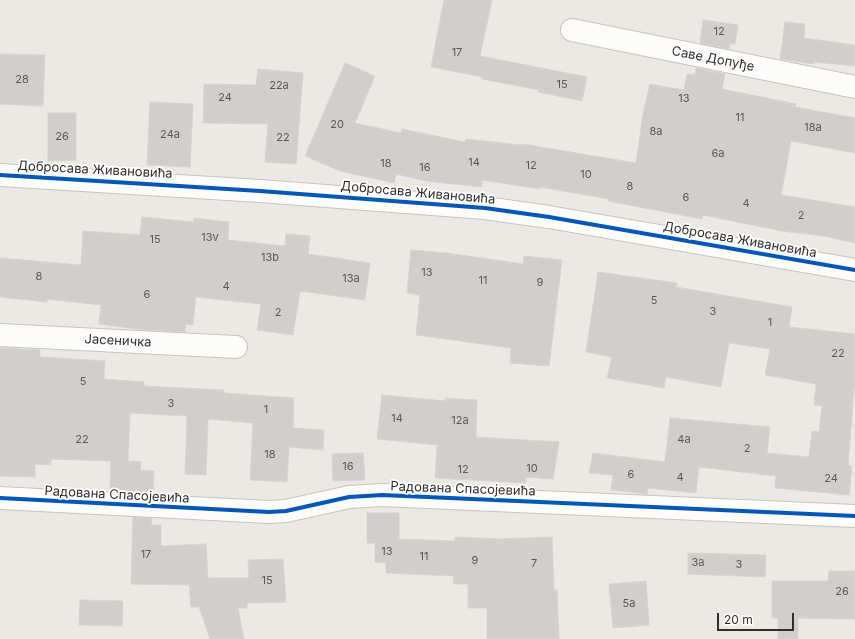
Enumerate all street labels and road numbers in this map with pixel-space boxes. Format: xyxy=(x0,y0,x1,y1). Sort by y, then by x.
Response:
street label: Саве Допуђе xyxy=(670,43,756,75)
street label: Добросава Живановића xyxy=(17,158,173,182)
street label: Добросава Живановића xyxy=(340,178,496,208)
street label: Добросава Живановића xyxy=(662,219,818,261)
street label: Јасеничка xyxy=(84,331,152,351)
street label: Радована Спасојевића xyxy=(390,479,536,499)
street label: Радована Спасојевића xyxy=(44,483,190,507)

